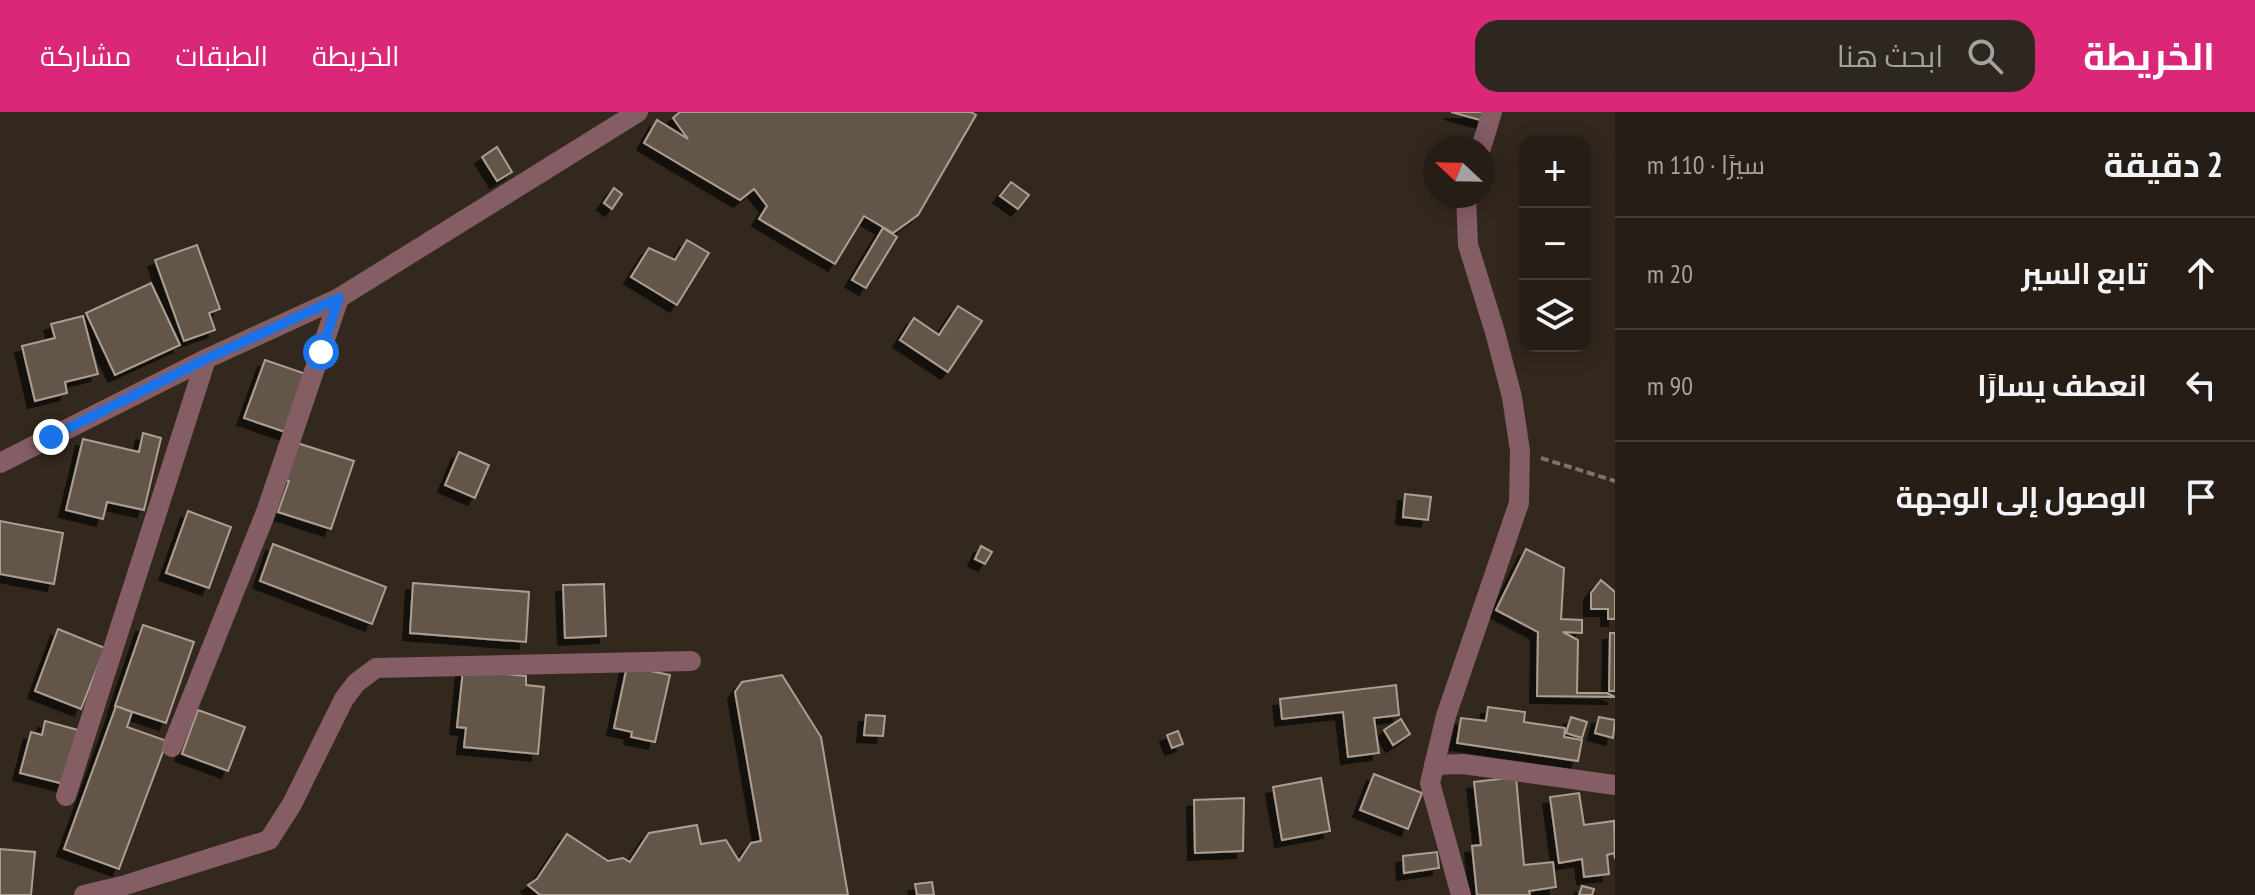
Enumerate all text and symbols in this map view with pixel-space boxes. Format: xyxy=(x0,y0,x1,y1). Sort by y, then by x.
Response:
search box xyxy=(1475,20,2035,92)
text: الخريطة xyxy=(2083,31,2215,80)
icon: search xyxy=(1963,34,2007,78)
text: ابحث هنا xyxy=(1837,36,1943,75)
text: مشاركة xyxy=(40,37,131,74)
text: الطبقات xyxy=(175,37,268,74)
text: الخريطة xyxy=(312,37,399,74)
north arrow xyxy=(1423,136,1495,208)
map controls xyxy=(1519,136,1591,352)
button: + xyxy=(1519,136,1591,208)
text: 2 دقيقة xyxy=(2104,142,2223,186)
text: سيرًا · 110 m xyxy=(1647,148,1765,181)
button: − xyxy=(1519,208,1591,280)
icon: ahead xyxy=(2179,251,2223,295)
text: تابع السير xyxy=(2022,253,2147,292)
text: 20 m xyxy=(1647,257,1693,290)
button: layers xyxy=(1519,280,1591,352)
route start xyxy=(303,334,339,370)
icon: left xyxy=(2179,363,2223,407)
text: انعطف يسارًا xyxy=(1977,365,2147,404)
text: 90 m xyxy=(1647,369,1693,402)
route end xyxy=(33,419,69,455)
icon: arrive xyxy=(2179,475,2223,519)
text: الوصول إلى الوجهة xyxy=(1896,477,2147,516)

